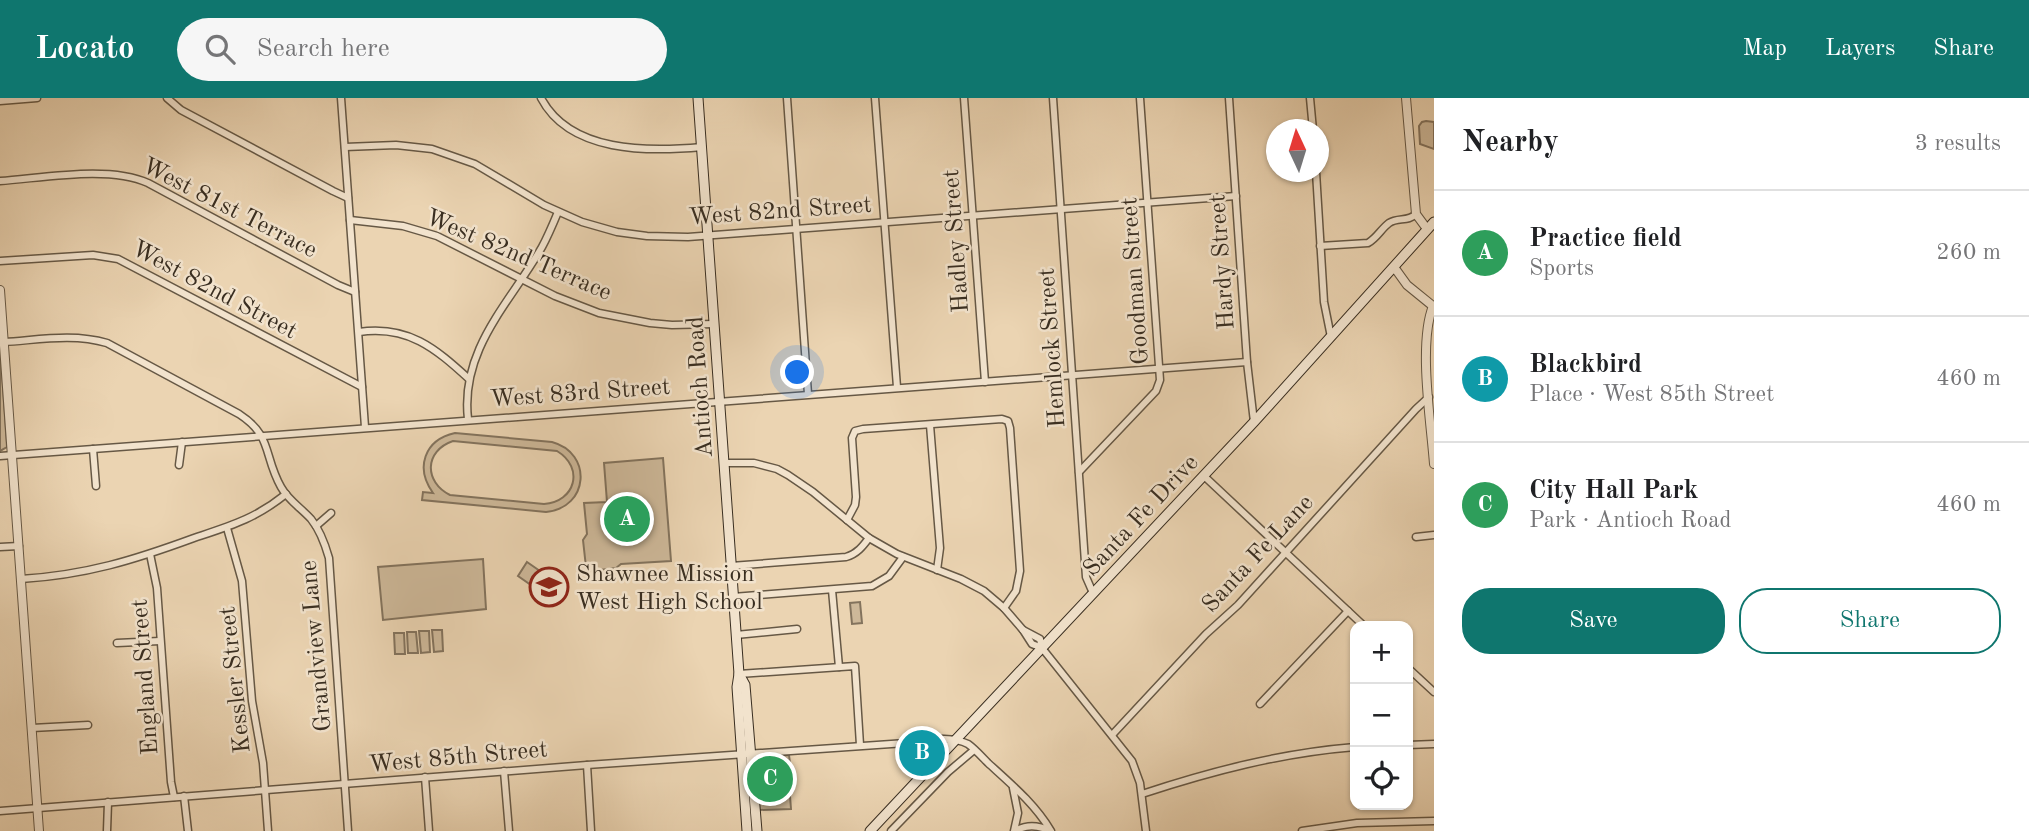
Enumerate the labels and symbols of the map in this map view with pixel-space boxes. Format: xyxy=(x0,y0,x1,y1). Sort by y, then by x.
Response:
north arrow xyxy=(1266,119,1329,182)
street label: West 81st Terrace xyxy=(138,154,320,263)
street label: Hadley Street xyxy=(940,168,974,313)
street label: Hardy Street xyxy=(1206,193,1240,331)
street label: West 82nd Street xyxy=(688,194,873,230)
street label: Goodman Street xyxy=(1118,196,1154,365)
street label: West 82nd Terrace xyxy=(422,206,615,306)
street label: West 82nd Street xyxy=(127,237,301,344)
street label: Hemlock Street xyxy=(1035,267,1071,429)
street label: Antioch Road xyxy=(684,315,718,458)
your location xyxy=(780,355,814,389)
street label: West 83rd Street xyxy=(489,376,671,412)
street label: Santa Fe Drive xyxy=(1079,451,1204,582)
street label: Santa Fe Lane xyxy=(1198,491,1319,618)
pin: A xyxy=(604,493,650,545)
street label: Grandview Lane xyxy=(298,559,336,733)
place label: Shawnee Mission West High School xyxy=(576,563,763,615)
school or university icon: Shawnee Mission West High School xyxy=(528,566,570,608)
street label: England Street xyxy=(129,598,163,756)
street label: Kessler Street xyxy=(216,605,256,754)
pin: B xyxy=(899,727,945,779)
street label: West 85th Street xyxy=(368,738,549,778)
pin: C xyxy=(747,753,793,805)

